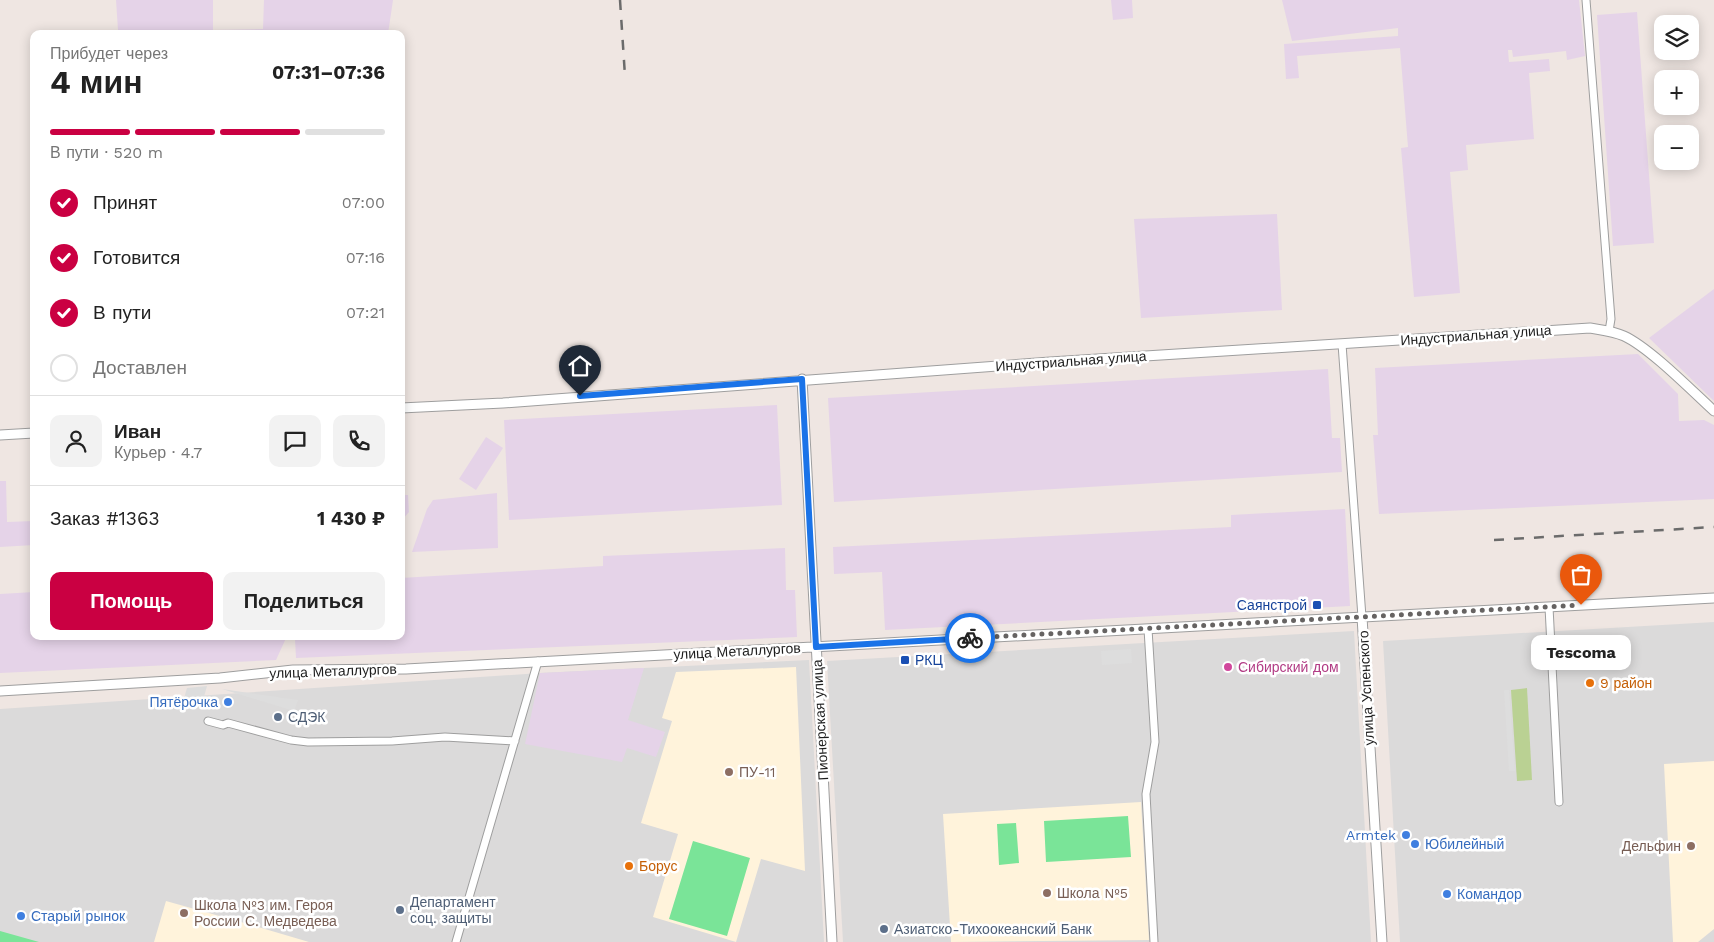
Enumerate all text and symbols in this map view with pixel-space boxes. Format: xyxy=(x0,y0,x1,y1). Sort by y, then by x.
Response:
map controls xyxy=(1654,15,1699,170)
button: layers xyxy=(1654,15,1699,60)
text: Прибудет через xyxy=(50,44,168,63)
text: 07:31–07:36 xyxy=(272,61,385,84)
text: 4 мин xyxy=(50,63,143,101)
button: + xyxy=(1654,70,1699,115)
button: − xyxy=(1654,125,1699,170)
text: В пути · 520 m xyxy=(50,143,163,162)
icon: check xyxy=(50,189,78,217)
text: Принят xyxy=(93,191,157,214)
text: 07:00 xyxy=(342,193,385,212)
icon: check xyxy=(50,244,78,272)
text: Готовится xyxy=(93,246,180,269)
text: 07:16 xyxy=(346,248,385,267)
icon: check xyxy=(50,299,78,327)
text: В пути xyxy=(93,301,151,324)
text: 07:21 xyxy=(346,303,385,322)
street label: Индустриальная улица xyxy=(1400,322,1552,348)
pin xyxy=(559,345,601,396)
street label: Индустриальная улица xyxy=(995,348,1147,374)
icon: home xyxy=(566,352,594,380)
text: Доставлен xyxy=(93,356,187,379)
button: person xyxy=(50,415,102,467)
button: chat xyxy=(269,415,321,467)
button: phone xyxy=(333,415,385,467)
text: Иван xyxy=(114,420,161,443)
text: Курьер · 4.7 xyxy=(114,443,202,462)
text: Заказ #1363 xyxy=(50,507,160,530)
text: 1 430 ₽ xyxy=(317,507,385,530)
pin xyxy=(1560,554,1602,605)
icon: bag xyxy=(1567,561,1595,589)
button: Помощь xyxy=(50,572,213,630)
button: Поделиться xyxy=(223,572,385,630)
place label: Саянстрой xyxy=(1237,597,1307,613)
marker: Саянстрой xyxy=(1311,599,1323,611)
courier xyxy=(945,613,995,663)
icon: bike xyxy=(956,624,984,652)
street label: улица Успенского xyxy=(1355,630,1377,746)
callout: Tescoma xyxy=(1531,635,1631,670)
street label: улица Металлургов xyxy=(673,640,801,662)
text: Tescoma xyxy=(1546,643,1616,662)
place label: РКЦ xyxy=(915,652,943,668)
marker: РКЦ xyxy=(899,654,911,666)
street label: Пионерская улица xyxy=(809,659,831,781)
place label: Сибирский дом xyxy=(1238,659,1339,675)
street label: улица Металлургов xyxy=(269,661,397,681)
marker: Сибирский дом xyxy=(1222,661,1234,673)
place label: 9 район xyxy=(1600,675,1652,691)
marker: 9 район xyxy=(1584,677,1596,689)
place label: Пятёрочка xyxy=(149,694,218,710)
marker: Пятёрочка xyxy=(222,696,234,708)
place label: СДЭК xyxy=(288,709,326,725)
marker: СДЭК xyxy=(272,711,284,723)
place label: ПУ-11 xyxy=(739,764,775,780)
marker: ПУ-11 xyxy=(723,766,735,778)
place label: Armtek xyxy=(1346,827,1396,843)
marker: Armtek xyxy=(1400,829,1412,841)
place label: Юбилейный xyxy=(1425,836,1504,852)
marker: Юбилейный xyxy=(1409,838,1421,850)
place label: Дельфин xyxy=(1622,838,1681,854)
marker: Дельфин xyxy=(1685,840,1697,852)
place label: Борус xyxy=(639,858,677,874)
marker: Борус xyxy=(623,860,635,872)
place label: Школа №5 xyxy=(1057,885,1128,901)
place label: Командор xyxy=(1457,886,1522,902)
marker: Школа №5 xyxy=(1041,887,1053,899)
marker: Командор xyxy=(1441,888,1453,900)
place label: Департамент соц. защиты xyxy=(410,894,496,926)
place label: Школа №3 им. Героя России С. Медведева xyxy=(194,897,337,929)
marker: Департамент соц. защиты xyxy=(394,904,406,916)
marker: Школа №3 им. Героя России С. Медведева xyxy=(178,907,190,919)
place label: Старый рынок xyxy=(31,908,126,924)
marker: Старый рынок xyxy=(15,910,27,922)
place label: Азиатско-Тихоокеанский Банк xyxy=(894,921,1093,937)
marker: Азиатско-Тихоокеанский Банк xyxy=(878,923,890,935)

